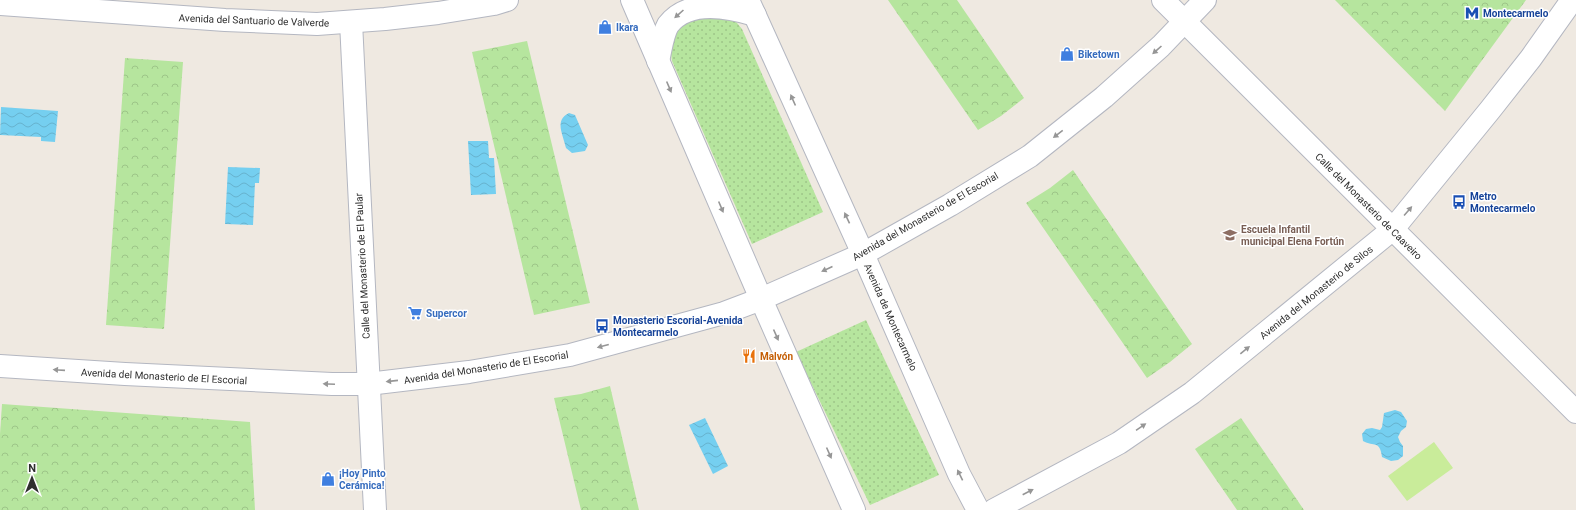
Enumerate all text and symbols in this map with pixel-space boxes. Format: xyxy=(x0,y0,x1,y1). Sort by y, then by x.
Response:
metro station icon: Montecarmelo xyxy=(1464,5,1480,21)
place label: Montecarmelo xyxy=(1483,8,1549,19)
one-way arrow xyxy=(674,9,684,18)
street label: Avenida del Santuario de Valverde xyxy=(179,12,329,29)
shop icon: Ikara xyxy=(597,19,613,35)
place label: Ikara xyxy=(616,22,639,33)
one-way arrow xyxy=(1152,45,1162,54)
shop icon: Biketown xyxy=(1059,46,1075,62)
place label: Biketown xyxy=(1078,49,1120,60)
one-way arrow xyxy=(667,82,673,94)
one-way arrow xyxy=(790,94,796,105)
one-way arrow xyxy=(1053,130,1064,138)
street label: Calle del Monasterio de Caaveiro xyxy=(1313,151,1424,262)
street label: Avenida del Monasterio de El Escorial xyxy=(850,170,1000,263)
place label: Metro Montecarmelo xyxy=(1470,191,1536,214)
street label: Calle del Monasterio de El Paular xyxy=(353,192,372,339)
bus stop icon: Metro Montecarmelo xyxy=(1451,194,1467,210)
one-way arrow xyxy=(718,201,724,212)
one-way arrow xyxy=(1404,206,1413,217)
one-way arrow xyxy=(844,213,850,224)
place label: Escuela Infantil municipal Elena Fortún xyxy=(1241,224,1345,247)
school or university icon: Escuela Infantil municipal Elena Fortún xyxy=(1222,227,1238,243)
street label: Avenida del Monasterio de Silos xyxy=(1258,243,1375,341)
street label: Avenida de Montecarmelo xyxy=(862,262,919,373)
one-way arrow xyxy=(821,267,833,273)
supermarket icon: Supercor xyxy=(407,305,423,321)
place label: Supercor xyxy=(426,308,467,319)
place label: Monasterio Escorial-Avenida Montecarmelo xyxy=(613,315,743,338)
bus stop icon: Monasterio Escorial-Avenida Montecarmelo xyxy=(594,318,610,334)
one-way arrow xyxy=(774,329,780,341)
one-way arrow xyxy=(596,343,608,349)
one-way arrow xyxy=(1240,345,1251,354)
restaurant icon: Malvón xyxy=(741,348,757,364)
street label: Avenida del Monasterio de El Escorial xyxy=(403,349,569,386)
place label: Malvón xyxy=(760,351,793,362)
one-way arrow xyxy=(53,367,65,374)
street label: Avenida del Monasterio de El Escorial xyxy=(81,367,247,386)
one-way arrow xyxy=(386,378,398,384)
one-way arrow xyxy=(323,380,335,387)
one-way arrow xyxy=(1135,424,1147,431)
one-way arrow xyxy=(826,448,832,459)
north arrow xyxy=(12,458,52,498)
text: N xyxy=(28,462,36,475)
place label: ¡Hoy Pinto Cerámica! xyxy=(339,468,386,491)
one-way arrow xyxy=(957,470,963,481)
shop icon: ¡Hoy Pinto Cerámica! xyxy=(320,471,336,487)
one-way arrow xyxy=(1023,489,1034,495)

